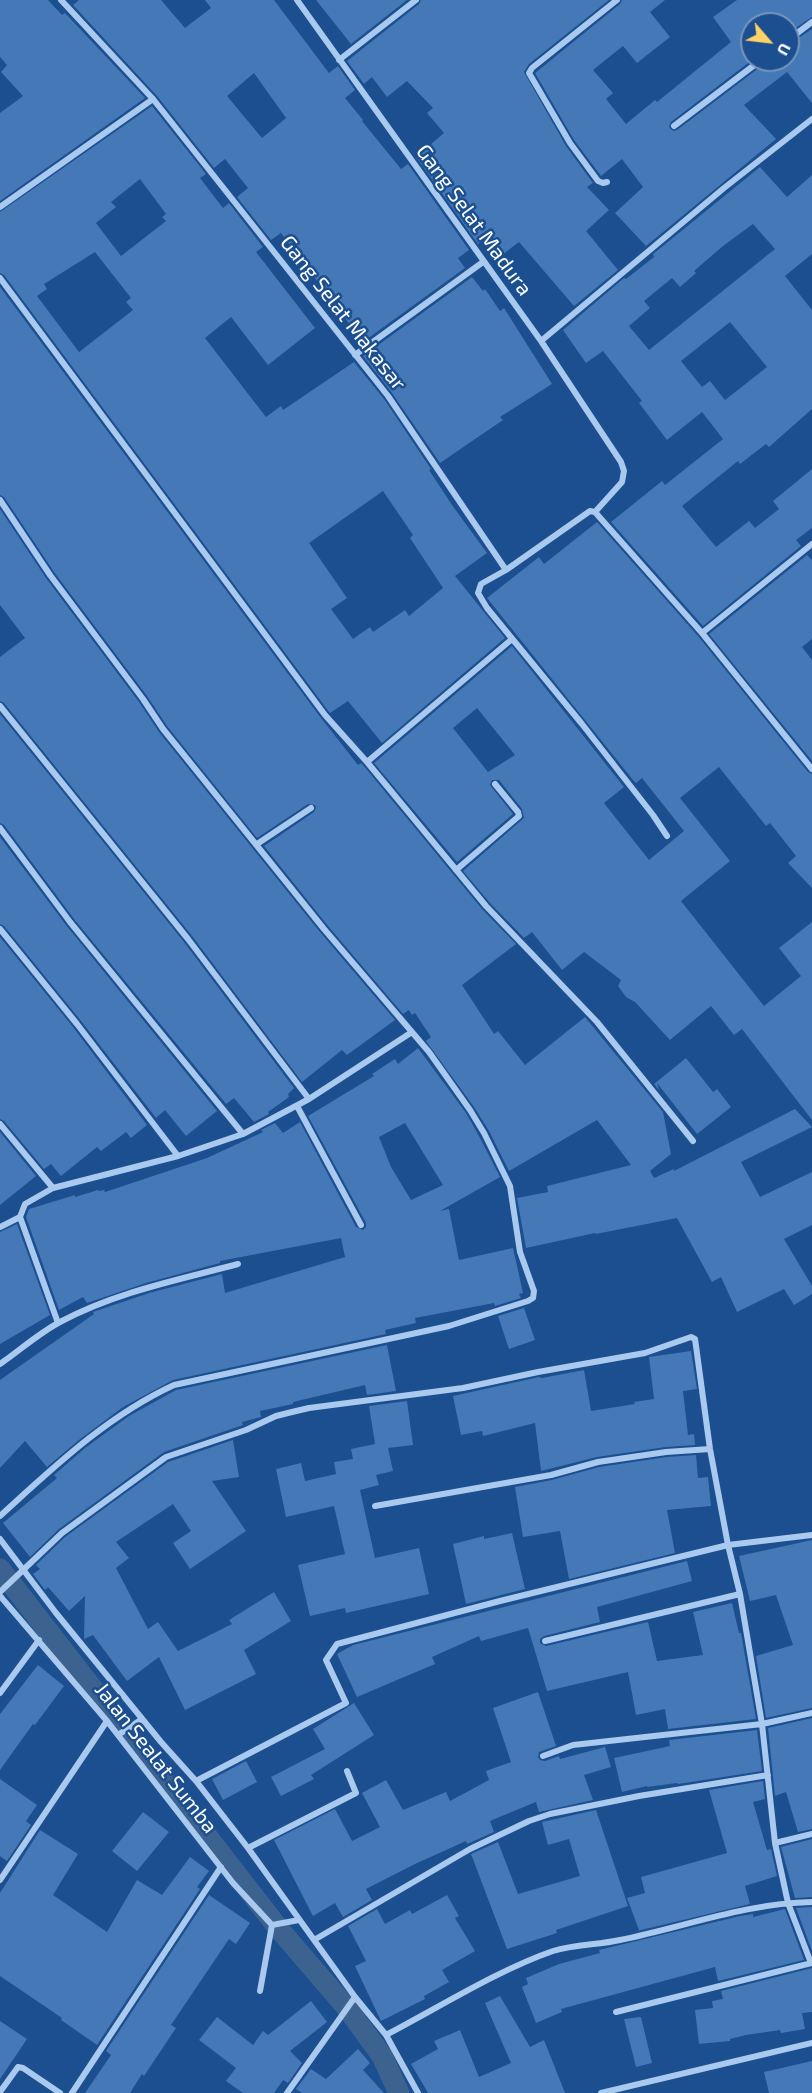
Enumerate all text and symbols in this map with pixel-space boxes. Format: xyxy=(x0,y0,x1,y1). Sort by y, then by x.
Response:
north arrow xyxy=(740,12,800,72)
text: U xyxy=(774,40,796,59)
street label: Gang Selat Madura xyxy=(411,139,537,301)
street label: Gang Selat Makasar xyxy=(275,231,411,395)
street label: Jalan Sealat Sumba xyxy=(89,1678,223,1838)

